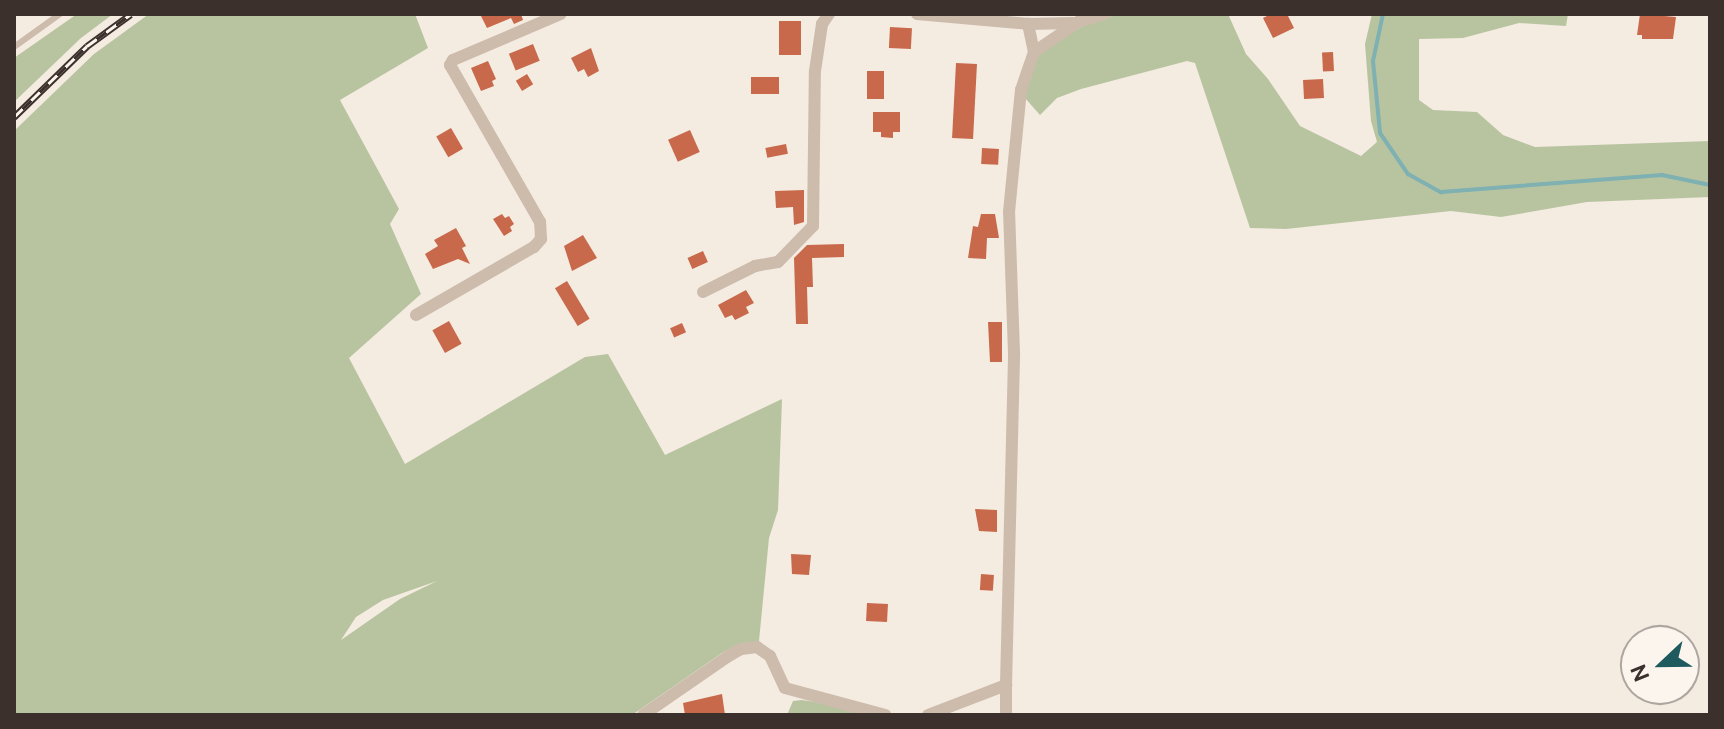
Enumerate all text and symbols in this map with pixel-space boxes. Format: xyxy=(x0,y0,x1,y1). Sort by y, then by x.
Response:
north arrow xyxy=(1620,625,1700,705)
text: N xyxy=(1624,661,1654,686)

